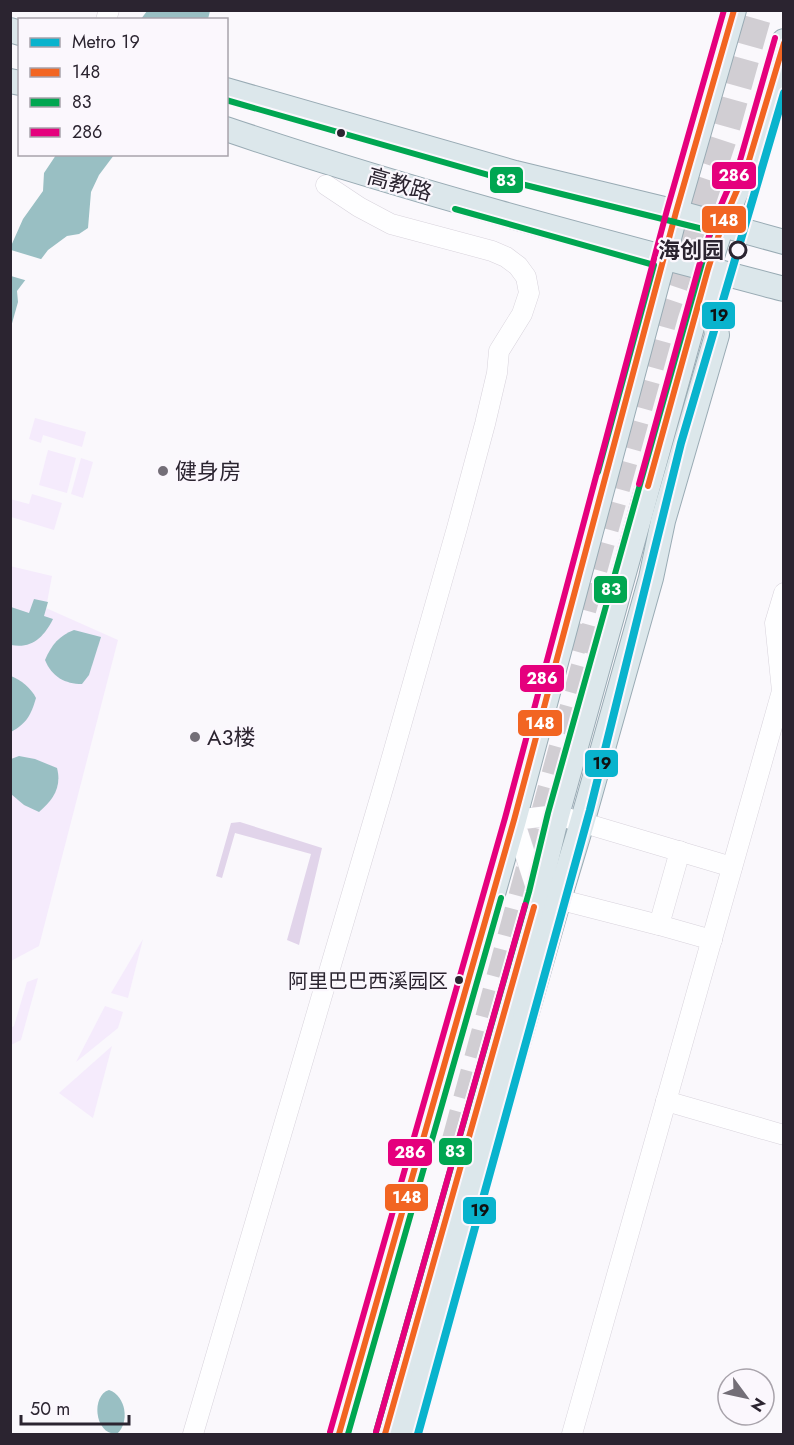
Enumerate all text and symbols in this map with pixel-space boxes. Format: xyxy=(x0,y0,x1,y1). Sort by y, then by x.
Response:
legend xyxy=(18,18,228,156)
text: Metro 19 xyxy=(72,29,140,55)
text: 148 xyxy=(72,59,100,85)
text: 83 xyxy=(72,89,92,115)
text: 286 xyxy=(72,119,102,145)
unlabelled marker xyxy=(335,127,347,139)
street label: 高教路 xyxy=(364,160,436,208)
line badge: 286 xyxy=(711,161,757,190)
text: 286 xyxy=(718,164,750,187)
line badge: 83 xyxy=(489,166,524,194)
text: 83 xyxy=(496,169,516,192)
line badge: 148 xyxy=(701,205,747,234)
text: 148 xyxy=(709,209,739,232)
place label: 海创园 xyxy=(658,234,724,266)
marker: 海创园 xyxy=(729,241,747,259)
line badge: 19 xyxy=(701,301,736,330)
text: 19 xyxy=(710,304,728,327)
place label: 健身房 xyxy=(175,455,241,487)
marker: 健身房 xyxy=(156,464,170,478)
line badge: 83 xyxy=(593,575,628,604)
text: 83 xyxy=(601,578,621,601)
line badge: 286 xyxy=(519,664,565,693)
text: 286 xyxy=(526,667,558,690)
line badge: 148 xyxy=(517,709,563,737)
text: 148 xyxy=(525,712,555,735)
place label: A3楼 xyxy=(207,721,256,753)
marker: A3楼 xyxy=(188,730,202,744)
line badge: 19 xyxy=(584,749,619,778)
text: 19 xyxy=(593,752,611,775)
place label: 阿里巴巴西溪园区 xyxy=(288,967,448,996)
marker: 阿里巴巴西溪园区 xyxy=(453,974,465,986)
line badge: 83 xyxy=(438,1137,473,1166)
line badge: 286 xyxy=(387,1138,433,1167)
text: 83 xyxy=(445,1140,465,1163)
text: 286 xyxy=(394,1141,426,1164)
line badge: 148 xyxy=(384,1183,429,1212)
text: 148 xyxy=(392,1186,422,1209)
line badge: 19 xyxy=(462,1196,497,1225)
text: 19 xyxy=(471,1199,489,1222)
north arrow xyxy=(716,1367,776,1427)
scale bar xyxy=(21,1388,129,1426)
text: N xyxy=(745,1393,771,1416)
text: 50 m xyxy=(30,1396,70,1422)

